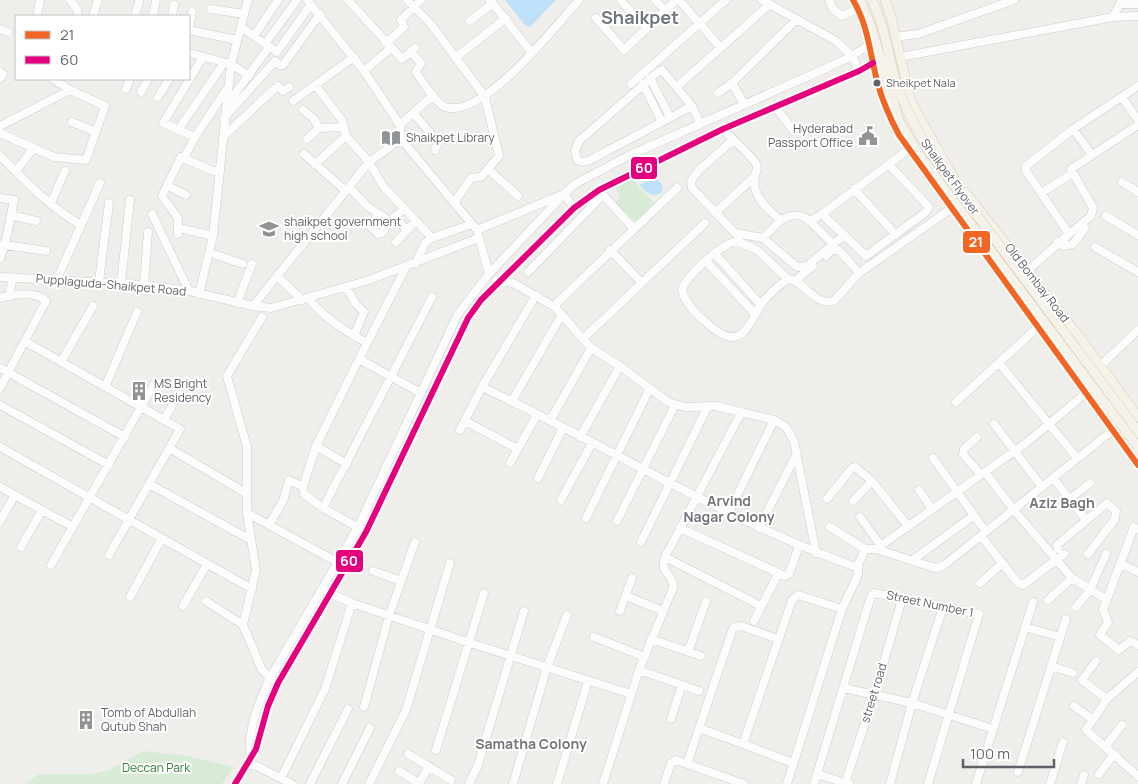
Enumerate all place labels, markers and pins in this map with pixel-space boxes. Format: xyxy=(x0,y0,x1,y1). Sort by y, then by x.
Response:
place label: Sheikpet Nala xyxy=(886,75,956,90)
marker: Sheikpet Nala xyxy=(872,78,882,88)
place label: Hyderabad Passport Office xyxy=(768,120,853,151)
public building icon: Hyderabad Passport Office xyxy=(857,125,879,147)
library icon: Shaikpet Library xyxy=(380,127,402,149)
place label: Shaikpet Library xyxy=(406,129,495,146)
place label: shaikpet government high school xyxy=(284,213,402,244)
school or university icon: shaikpet government high school xyxy=(258,218,280,240)
place label: MS Bright Residency xyxy=(154,375,212,406)
building icon: MS Bright Residency xyxy=(128,380,150,402)
place label: Tomb of Abdullah Qutub Shah xyxy=(101,704,196,735)
building icon: Tomb of Abdullah Qutub Shah xyxy=(75,709,97,731)

